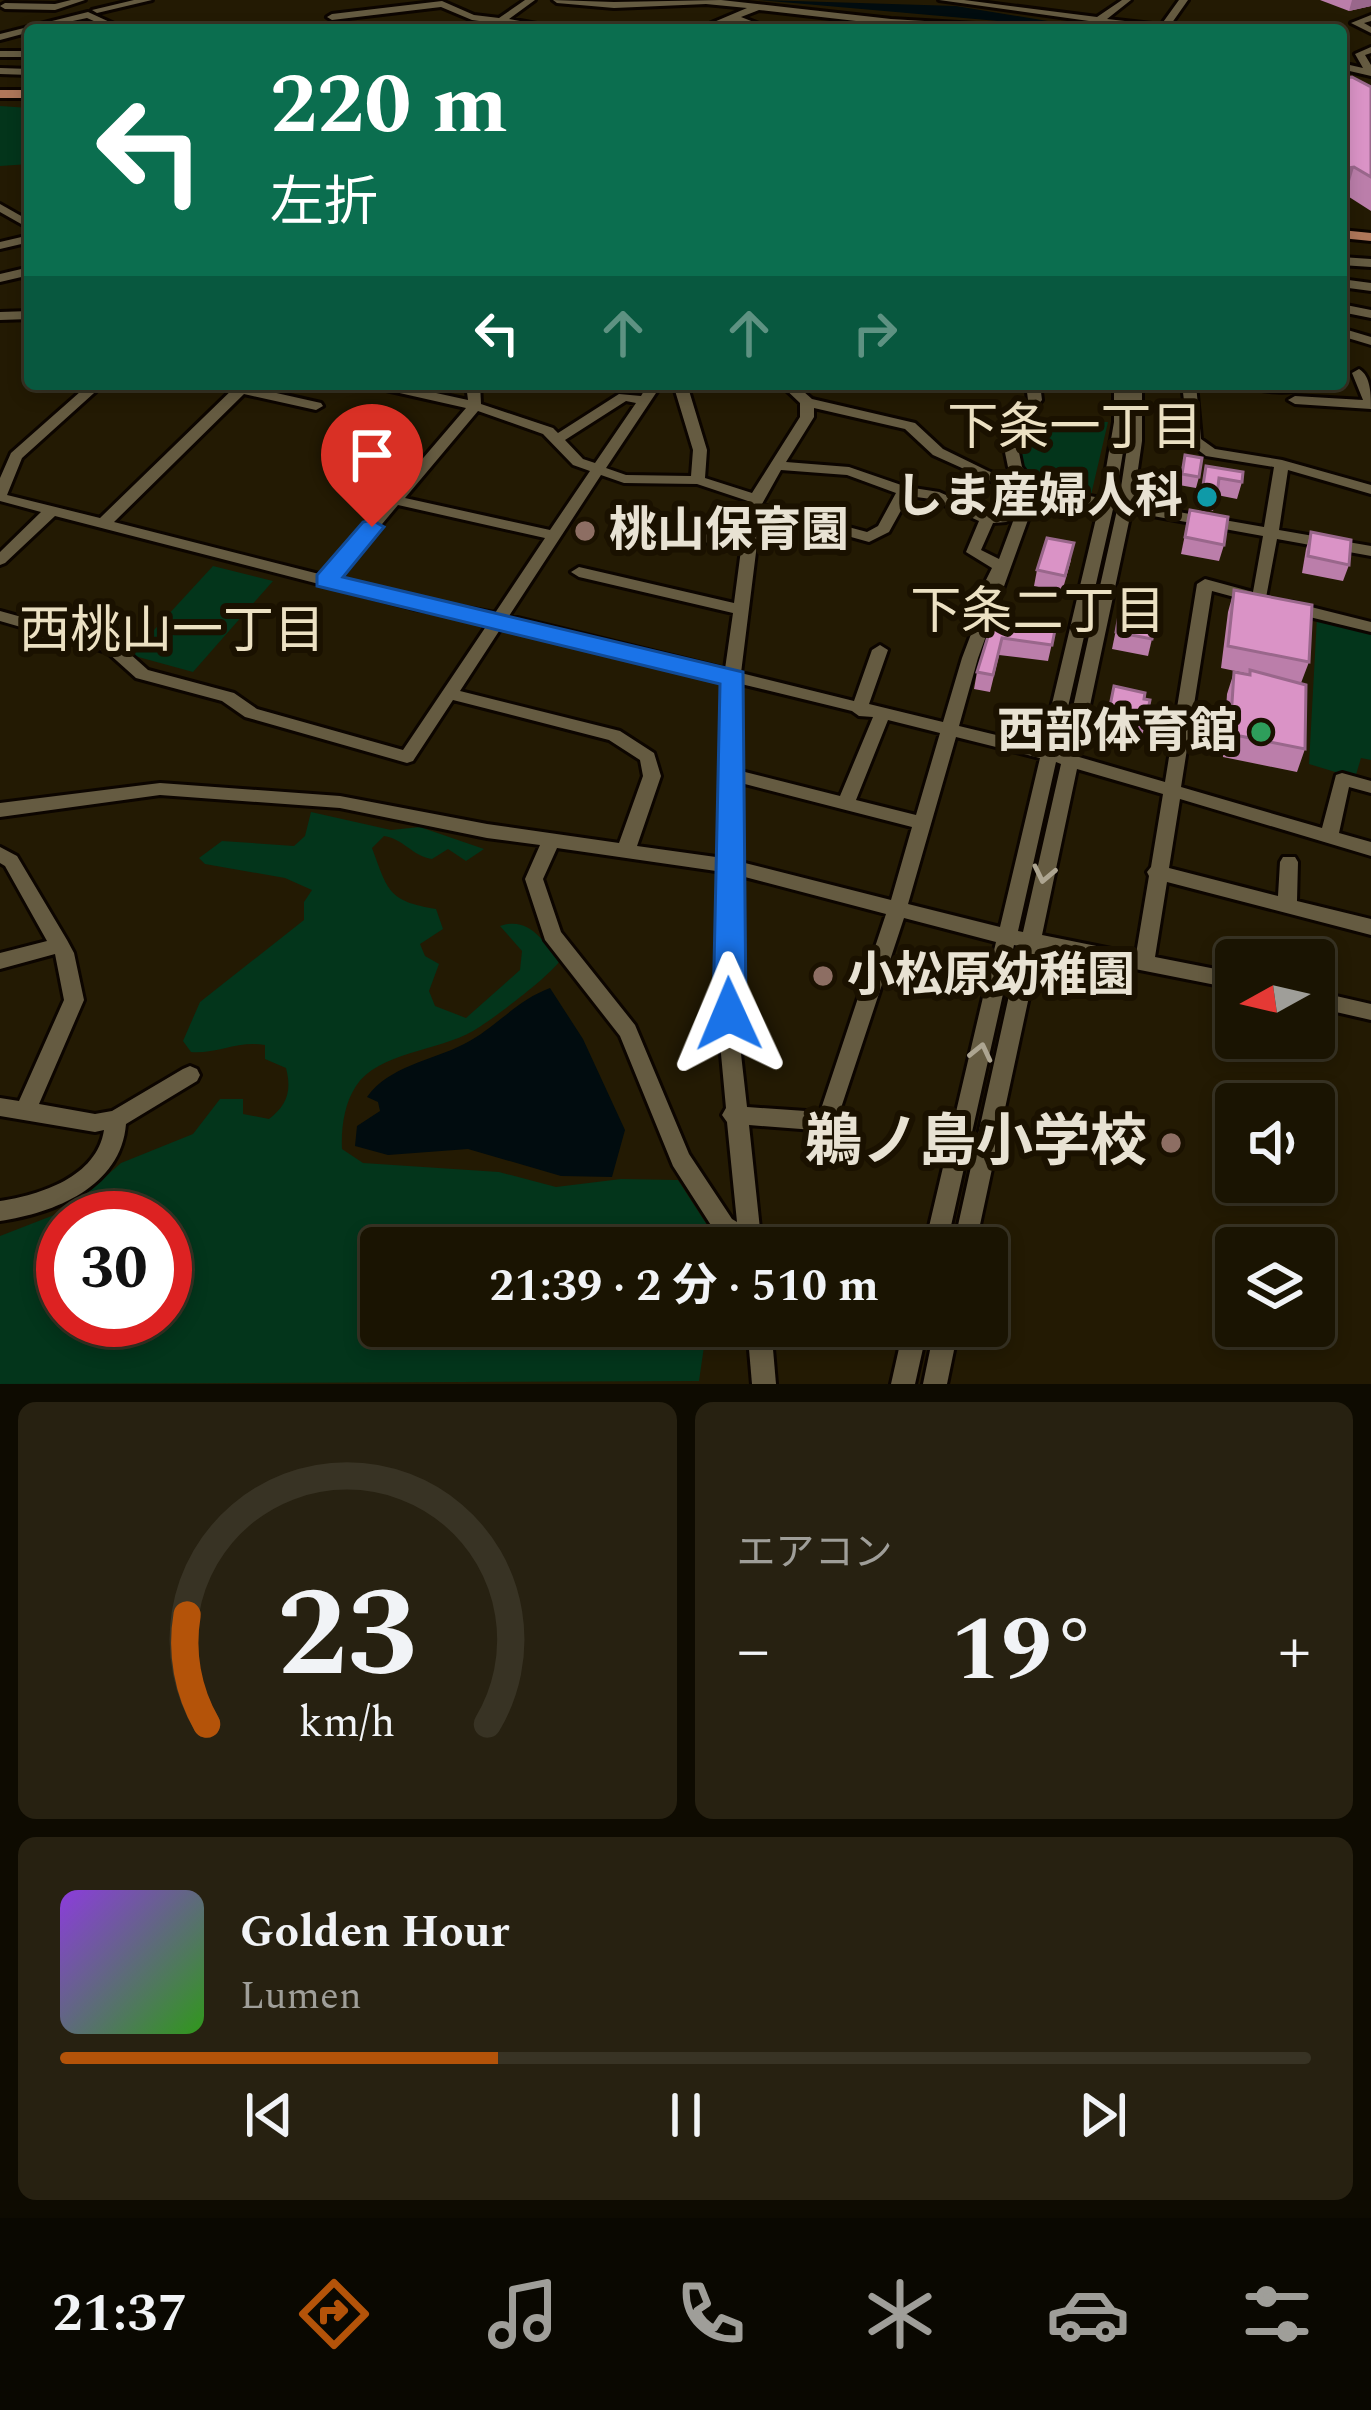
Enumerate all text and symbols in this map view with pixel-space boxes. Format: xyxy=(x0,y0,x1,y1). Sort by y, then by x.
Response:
text: 220 m xyxy=(270,42,508,170)
icon: left xyxy=(72,72,228,228)
text: 左折 xyxy=(270,163,378,245)
icon: left xyxy=(464,300,530,366)
icon: ahead xyxy=(590,300,656,366)
icon: ahead xyxy=(716,300,782,366)
icon: right xyxy=(842,300,908,366)
district label: 下条一丁目 xyxy=(947,390,1203,468)
pin xyxy=(321,404,423,527)
icon: arrive xyxy=(339,422,405,488)
place label: しま産婦人科 xyxy=(895,461,1183,534)
marker: しま産婦人科 xyxy=(1194,484,1220,510)
place label: 桃山保育園 xyxy=(609,495,849,568)
marker: 桃山保育園 xyxy=(572,518,598,544)
district label: 下条二丁目 xyxy=(910,574,1166,652)
district label: 西桃山一丁目 xyxy=(19,593,325,671)
place label: 西部体育館 xyxy=(997,696,1237,769)
marker: 西部体育館 xyxy=(1248,719,1274,745)
one-way arrow xyxy=(1032,863,1057,883)
north arrow xyxy=(1215,939,1335,1059)
map controls xyxy=(1215,939,1335,1347)
place label: 小松原幼稚園 xyxy=(847,940,1135,1013)
position arrow xyxy=(666,951,792,1077)
marker: 小松原幼稚園 xyxy=(810,963,836,989)
one-way arrow xyxy=(967,1043,992,1063)
button: sound xyxy=(1215,1083,1335,1203)
place label: 鵜ノ島小学校 xyxy=(805,1100,1147,1186)
marker: 鵜ノ島小学校 xyxy=(1158,1130,1184,1156)
speed limit sign: 30 xyxy=(36,1191,192,1347)
button: layers xyxy=(1215,1227,1335,1347)
text: 21:39 · 2 分 · 510 m xyxy=(489,1252,879,1321)
text: エアコン xyxy=(737,1524,893,1583)
text: 23 xyxy=(277,1541,417,1731)
text: 19° xyxy=(951,1583,1097,1720)
text: − xyxy=(737,1601,770,1702)
text: + xyxy=(1278,1601,1311,1702)
text: km/h xyxy=(299,1690,396,1755)
text: Golden Hour xyxy=(240,1898,509,1967)
text: Lumen xyxy=(240,1967,362,2026)
icon: previous xyxy=(236,2082,302,2148)
icon: pause xyxy=(653,2082,719,2148)
icon: next xyxy=(1070,2082,1136,2148)
icon: directions xyxy=(292,2272,376,2356)
icon: music xyxy=(481,2272,565,2356)
icon: phone xyxy=(669,2272,753,2356)
icon: climate xyxy=(858,2272,942,2356)
icon: car xyxy=(1046,2272,1130,2356)
icon: filters xyxy=(1235,2272,1319,2356)
text: 21:37 xyxy=(52,2273,188,2355)

